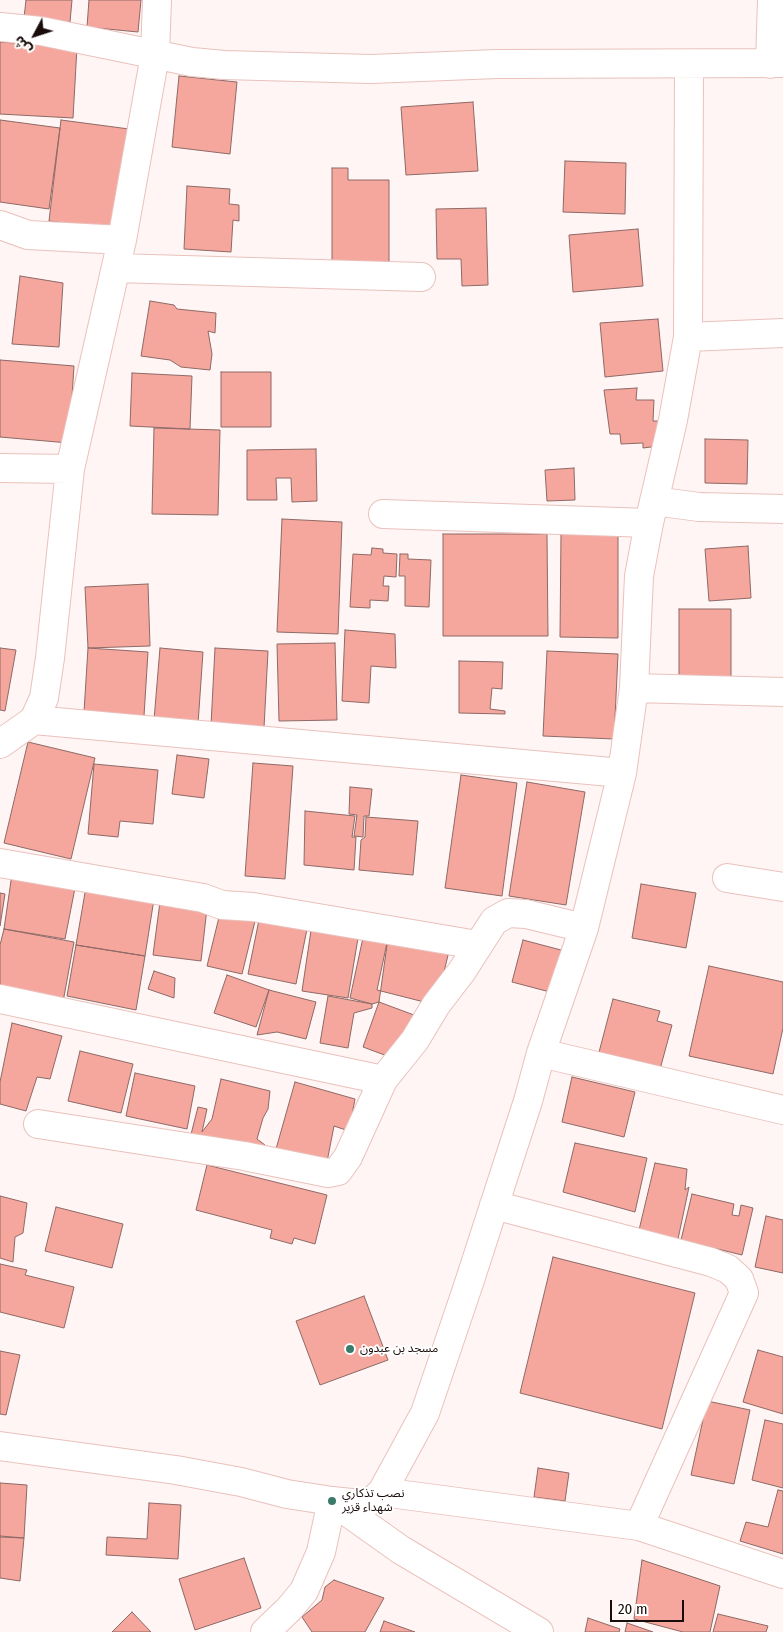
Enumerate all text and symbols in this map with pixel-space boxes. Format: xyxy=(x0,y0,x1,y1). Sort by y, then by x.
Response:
north arrow xyxy=(10,10,60,60)
text: ش xyxy=(10,32,36,58)
place label: مسجد بن عبدون xyxy=(360,1342,438,1356)
marker: مسجد بن عبدون xyxy=(344,1343,356,1355)
place label: نصب تذكاري شهداء قزير xyxy=(342,1487,404,1515)
marker: نصب تذكاري شهداء قزير xyxy=(326,1495,338,1507)
scale bar xyxy=(613,1590,687,1622)
text: 20 m xyxy=(618,1600,648,1618)

